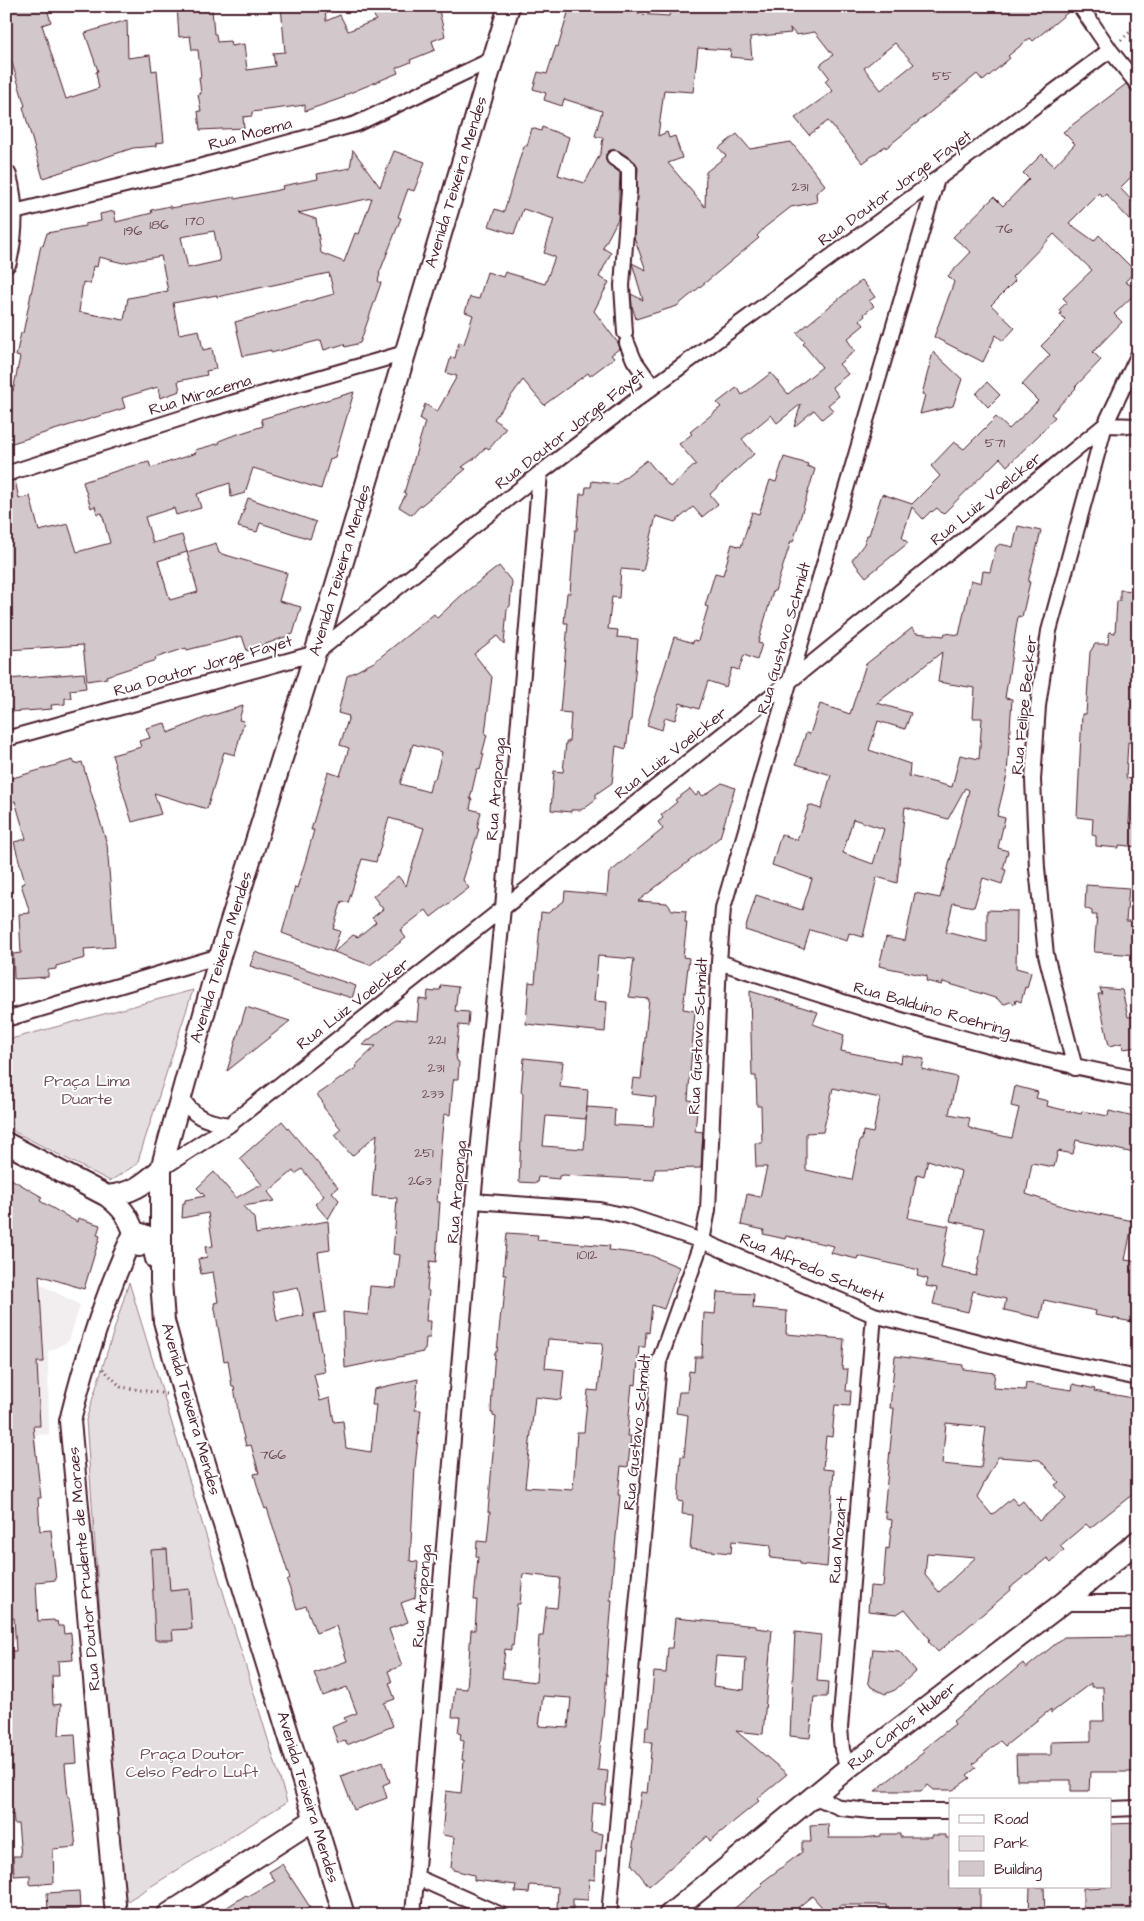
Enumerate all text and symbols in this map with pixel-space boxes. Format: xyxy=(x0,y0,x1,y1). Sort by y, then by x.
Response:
house number: 55 xyxy=(932,66,952,86)
street label: Avenida Teixeira Mendes xyxy=(419,94,493,270)
street label: Rua Moema xyxy=(206,112,294,156)
street label: Rua Doutor Jorge Fayet xyxy=(814,124,977,252)
house number: 231 xyxy=(792,177,809,197)
house number: 170 xyxy=(185,211,205,231)
house number: 186 xyxy=(149,215,169,235)
house number: 76 xyxy=(995,219,1013,239)
house number: 196 xyxy=(124,221,142,241)
street label: Rua Doutor Jorge Fayet xyxy=(490,363,651,495)
street label: Rua Miracema xyxy=(146,369,254,421)
house number: 571 xyxy=(985,433,1005,453)
street label: Rua Luiz Voelcker xyxy=(926,447,1047,551)
street label: Avenida Teixeira Mendes xyxy=(303,482,377,658)
street label: Rua Gustavo Schmidt xyxy=(752,559,816,717)
street label: Rua Doutor Jorge Fayet xyxy=(111,630,296,703)
street label: Rua Felipe Becker xyxy=(1006,634,1042,776)
street label: Rua Luiz Voelcker xyxy=(610,702,732,804)
street label: Rua Araponga xyxy=(481,736,512,842)
street label: Avenida Teixeira Mendes xyxy=(184,869,258,1045)
street label: Rua Luiz Voelcker xyxy=(292,953,414,1055)
street label: Rua Gustavo Schmidt xyxy=(683,956,713,1115)
street label: Rua Balduíno Roehring xyxy=(850,976,1013,1043)
house number: 221 xyxy=(428,1030,446,1050)
house number: 231 xyxy=(428,1058,445,1078)
park label: Praça Lima Duarte xyxy=(44,1070,130,1110)
house number: 233 xyxy=(422,1084,444,1104)
street label: Rua Araponga xyxy=(442,1139,473,1245)
house number: 251 xyxy=(414,1143,434,1163)
house number: 263 xyxy=(408,1171,432,1191)
street label: Rua Alfredo Schuett xyxy=(736,1227,888,1309)
house number: 1012 xyxy=(577,1245,597,1265)
street label: Avenida Teixeira Mendes xyxy=(156,1320,226,1498)
street label: Rua Gustavo Schmidt xyxy=(618,1352,656,1511)
house number: 766 xyxy=(260,1445,286,1465)
street label: Rua Doutor Prudente de Moraes xyxy=(62,1446,106,1692)
street label: Rua Mozart xyxy=(823,1495,853,1585)
street label: Rua Araponga xyxy=(407,1543,438,1649)
street label: Rua Carlos Huber xyxy=(843,1676,961,1775)
street label: Avenida Teixeira Mendes xyxy=(271,1709,345,1885)
park label: Praça Doutor Celso Pedro Luft xyxy=(126,1743,259,1783)
legend xyxy=(949,1798,1112,1888)
text: Road xyxy=(994,1809,1029,1830)
text: Park xyxy=(994,1833,1029,1854)
text: Building xyxy=(994,1859,1042,1881)

